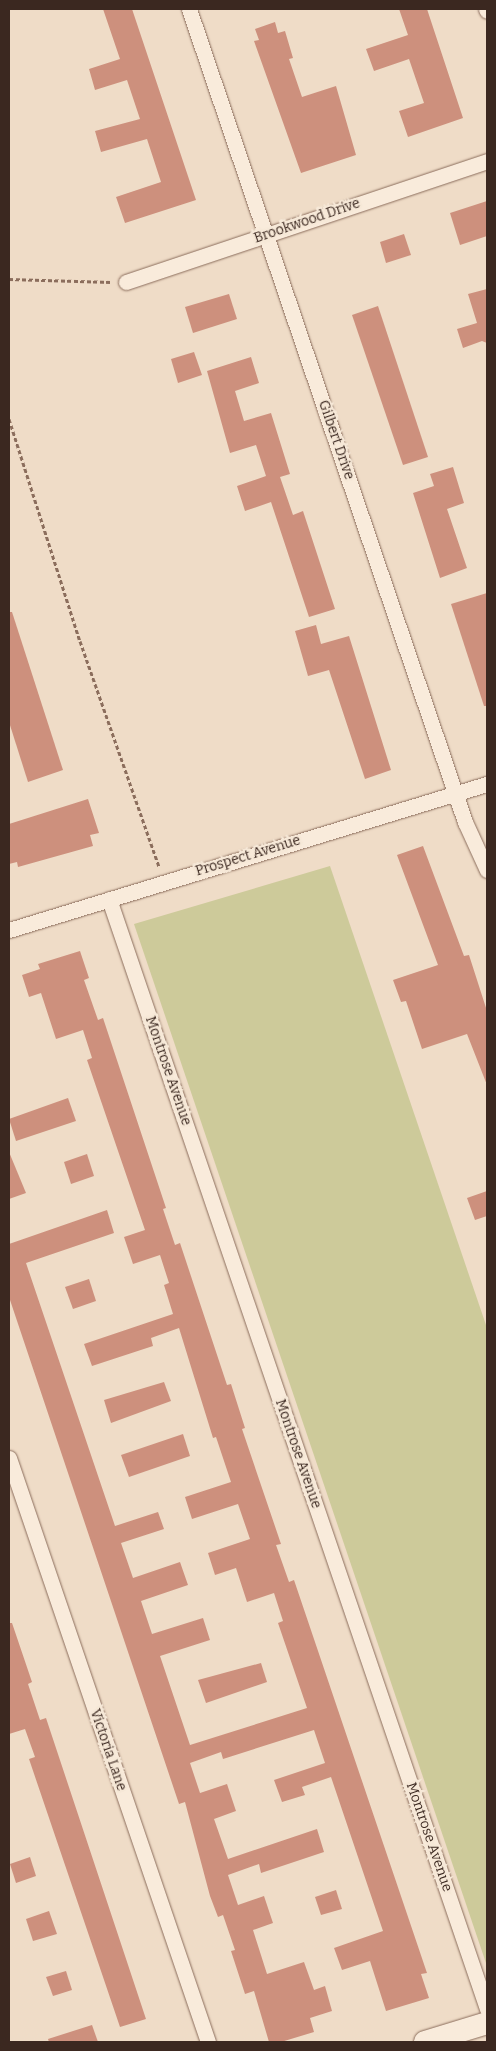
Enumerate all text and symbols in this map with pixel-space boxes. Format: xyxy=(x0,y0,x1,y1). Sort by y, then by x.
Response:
street label: Brookwood Drive xyxy=(252,195,362,247)
street label: Gilbert Drive xyxy=(315,398,357,482)
street label: Prospect Avenue xyxy=(193,832,303,880)
street label: Montrose Avenue xyxy=(141,1014,195,1128)
street label: Montrose Avenue xyxy=(271,1397,325,1511)
street label: Victoria Lane xyxy=(86,1707,130,1793)
street label: Montrose Avenue xyxy=(402,1780,456,1894)

